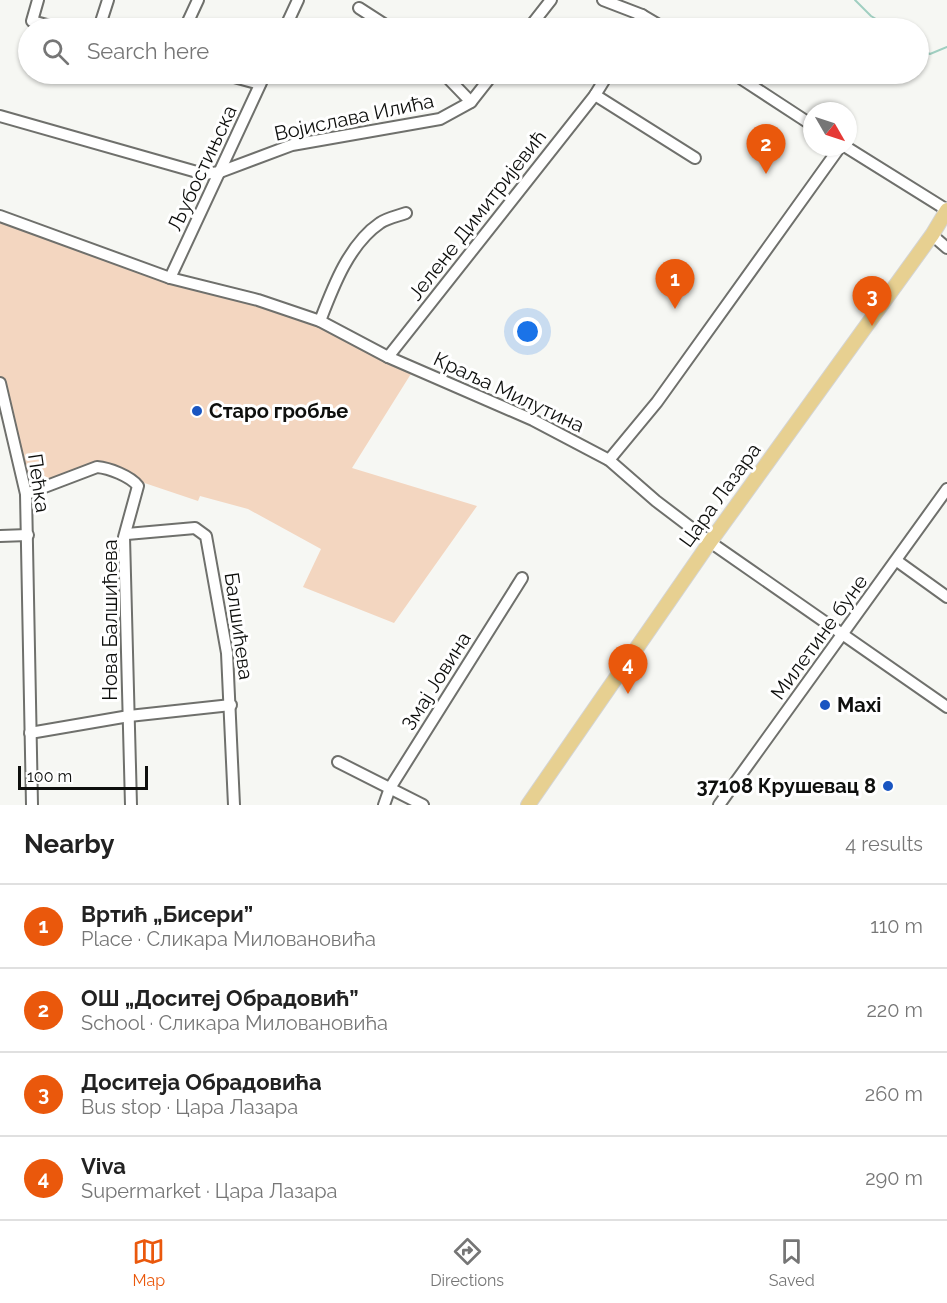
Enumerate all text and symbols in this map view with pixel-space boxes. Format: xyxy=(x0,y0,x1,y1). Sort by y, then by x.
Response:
search box xyxy=(18,18,929,84)
icon: search xyxy=(39,35,72,68)
text: Search here xyxy=(87,38,209,64)
street label: Војислава Илића xyxy=(272,88,436,146)
street label: Љубостињска xyxy=(162,101,242,235)
north arrow xyxy=(803,102,857,156)
pin: 2 xyxy=(746,124,786,174)
street label: Јелене Димитријевић xyxy=(403,125,551,305)
pin: 1 xyxy=(656,260,694,309)
pin: 3 xyxy=(852,276,892,326)
your location xyxy=(513,317,542,346)
street label: Краља Милутина xyxy=(430,347,588,437)
place label: Старо гробље xyxy=(209,399,348,423)
marker: Старо гробље xyxy=(190,404,204,418)
street label: Цара Лазара xyxy=(674,438,766,552)
street label: Пећка xyxy=(23,452,55,514)
street label: Нова Балшићева xyxy=(98,539,122,701)
street label: Милетине буне xyxy=(766,570,872,704)
street label: Балшићева xyxy=(220,571,258,681)
street label: Змај Јовина xyxy=(396,627,476,735)
pin: 4 xyxy=(608,644,648,694)
place label: Maxi xyxy=(837,693,881,717)
marker: Maxi xyxy=(818,698,832,712)
scale bar xyxy=(18,763,148,790)
text: 100 m xyxy=(27,767,72,786)
place label: 37108 Крушевац 8 xyxy=(696,774,876,798)
marker: 37108 Крушевац 8 xyxy=(881,779,895,793)
text: Nearby xyxy=(24,829,114,859)
text: 4 results xyxy=(845,832,923,856)
text: Вртић „Бисери” xyxy=(81,901,253,927)
text: 1 xyxy=(39,914,48,938)
text: 110 m xyxy=(870,914,923,938)
text: Place · Сликара Миловановића xyxy=(81,927,376,951)
text: ОШ „Доситеј Обрадовић” xyxy=(81,985,359,1011)
text: 2 xyxy=(38,998,49,1022)
text: 220 m xyxy=(866,998,923,1022)
text: School · Сликара Миловановића xyxy=(81,1011,388,1035)
text: Доситеја Обрадовића xyxy=(81,1069,322,1095)
text: 3 xyxy=(38,1082,49,1106)
text: 260 m xyxy=(865,1082,923,1106)
text: Bus stop · Цара Лазара xyxy=(81,1095,298,1119)
text: Viva xyxy=(81,1153,126,1179)
text: 4 xyxy=(38,1166,49,1190)
text: 290 m xyxy=(865,1166,923,1190)
text: Supermarket · Цара Лазара xyxy=(81,1179,338,1203)
tab: Map xyxy=(132,1235,165,1290)
tab: Directions xyxy=(430,1235,504,1290)
tab: Saved xyxy=(769,1235,815,1290)

